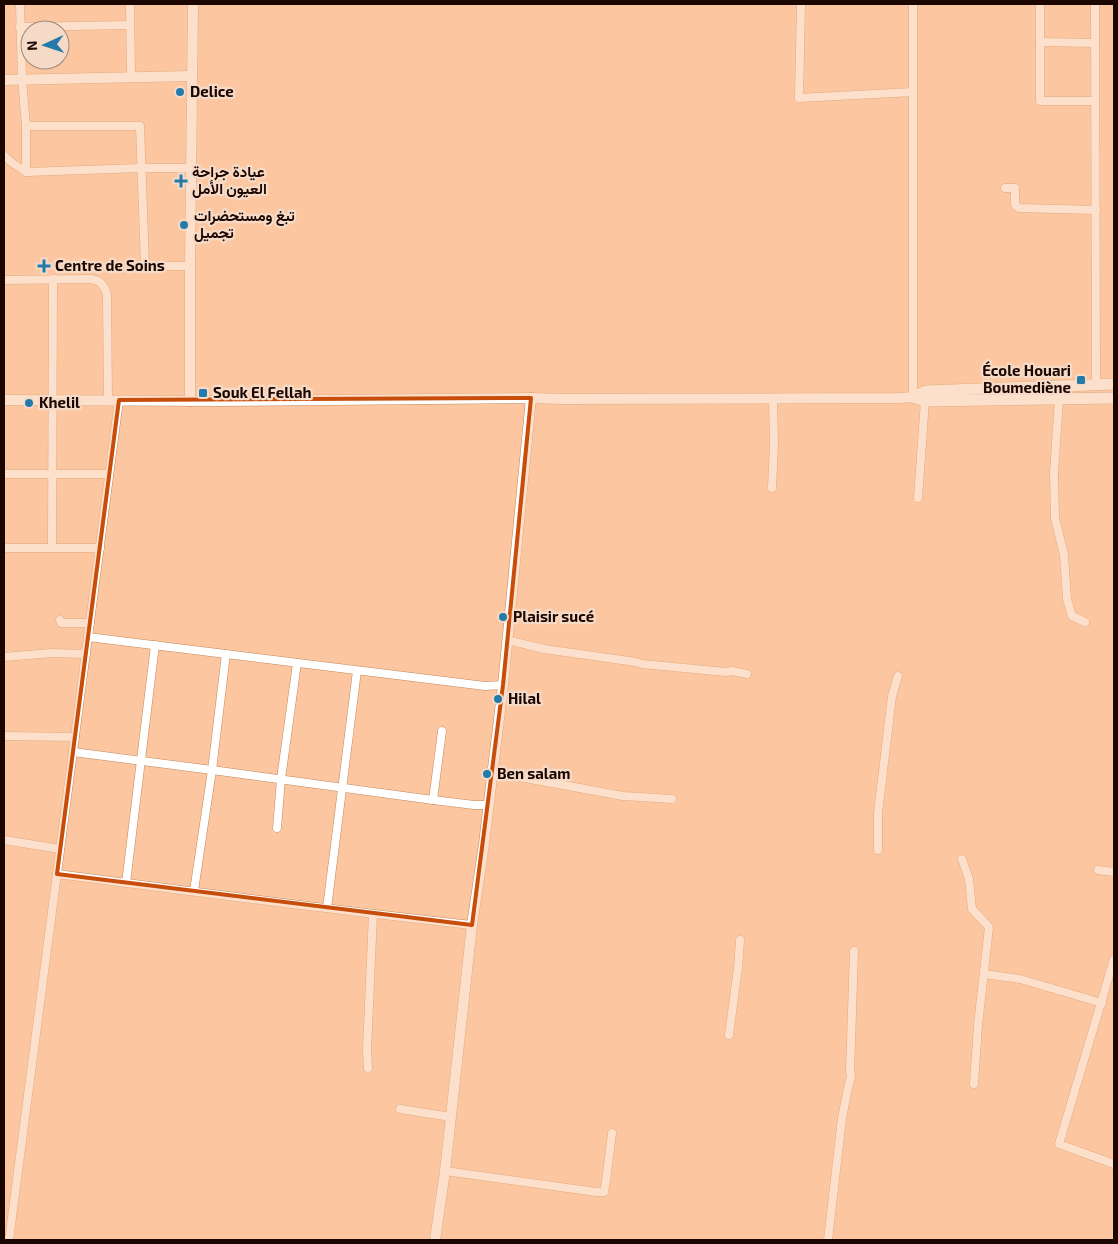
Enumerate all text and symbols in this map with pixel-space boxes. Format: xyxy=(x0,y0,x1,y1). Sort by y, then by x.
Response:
north arrow xyxy=(20,20,70,70)
text: N xyxy=(23,40,40,51)
place label: Delice xyxy=(190,82,234,100)
marker: Delice xyxy=(174,86,186,98)
place label: عيادة جراحة العيون الأمل xyxy=(192,162,267,198)
marker: عيادة جراحة العيون الأمل xyxy=(174,174,188,188)
place label: تبغ ومستحضرات تجميل xyxy=(194,206,295,242)
marker: تبغ ومستحضرات تجميل xyxy=(178,219,190,231)
place label: Centre de Soins xyxy=(55,256,165,274)
marker: Centre de Soins xyxy=(37,259,51,273)
place label: École Houari Boumediène xyxy=(982,360,1071,396)
marker: École Houari Boumediène xyxy=(1075,374,1087,386)
place label: Souk El Fellah xyxy=(213,383,312,401)
marker: Souk El Fellah xyxy=(197,387,209,399)
place label: Khelil xyxy=(39,393,80,411)
marker: Khelil xyxy=(23,397,35,409)
place label: Plaisir sucé xyxy=(513,607,594,625)
marker: Plaisir sucé xyxy=(497,611,509,623)
place label: Hilal xyxy=(508,689,541,707)
marker: Hilal xyxy=(492,693,504,705)
place label: Ben salam xyxy=(497,764,571,782)
marker: Ben salam xyxy=(481,768,493,780)

